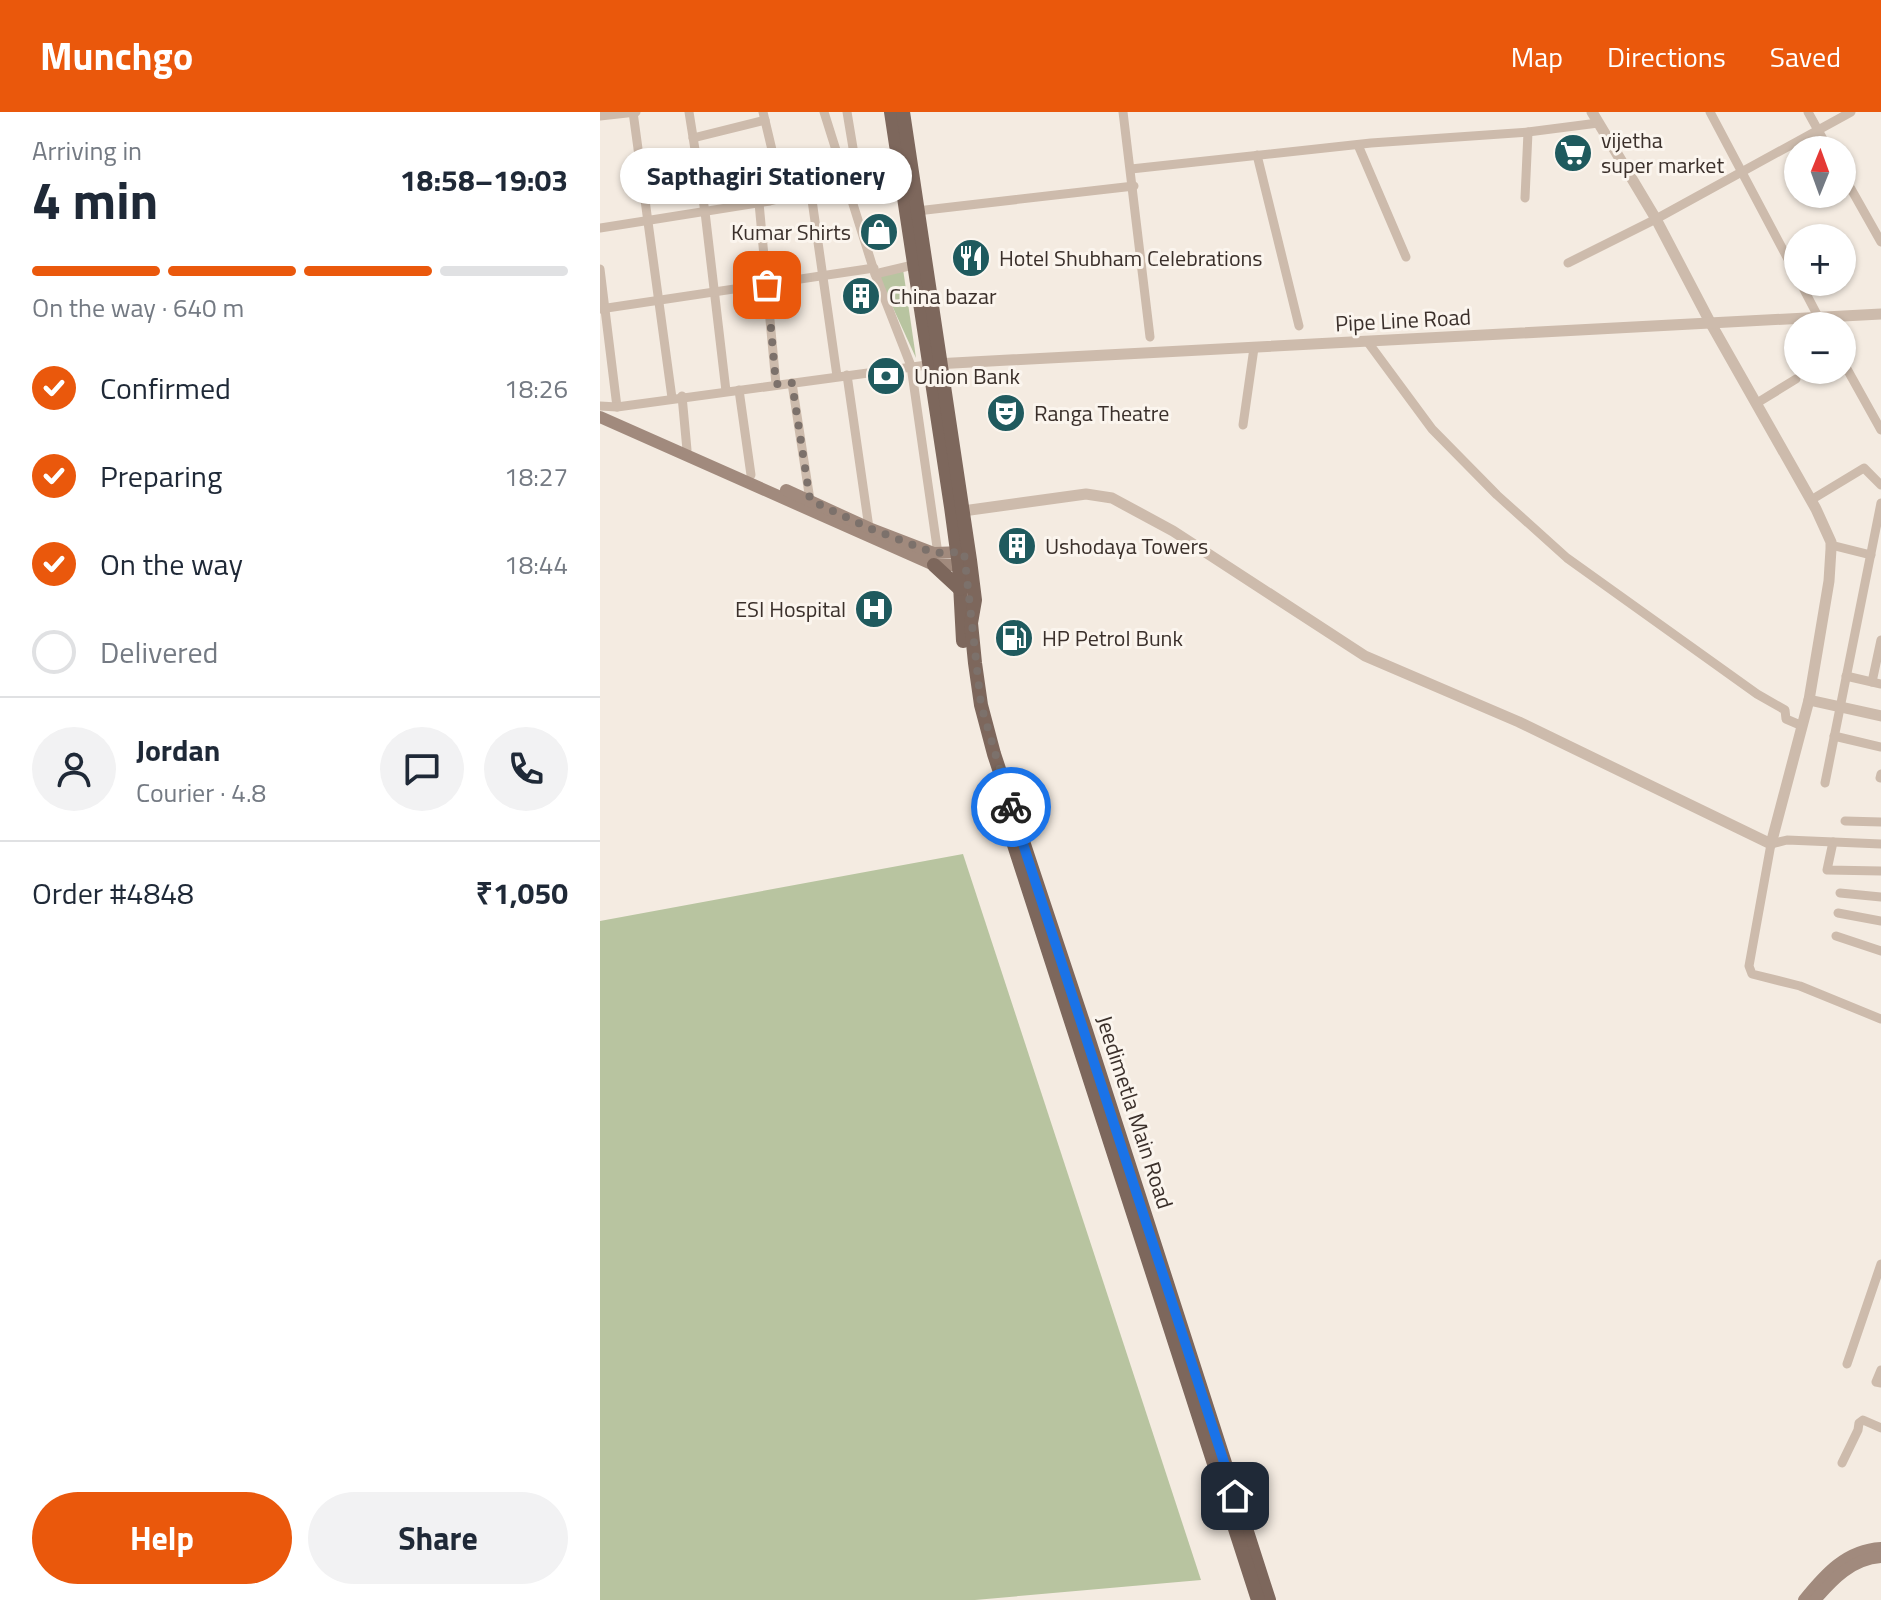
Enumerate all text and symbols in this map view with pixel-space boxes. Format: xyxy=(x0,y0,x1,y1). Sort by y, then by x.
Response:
text: Munchgo xyxy=(40,27,193,85)
text: Map xyxy=(1511,35,1563,78)
text: Directions xyxy=(1607,35,1726,78)
text: Saved xyxy=(1770,35,1841,78)
place label: vijetha super market xyxy=(1601,123,1724,182)
text: Arriving in xyxy=(32,131,142,170)
supermarket icon: vijetha super market xyxy=(1552,132,1594,174)
north arrow xyxy=(1784,136,1856,208)
map controls xyxy=(1784,136,1856,384)
callout: Sapthagiri Stationery xyxy=(621,149,913,205)
text: Sapthagiri Stationery xyxy=(647,156,885,195)
text: 18:58–19:03 xyxy=(400,157,568,203)
text: 4 min xyxy=(32,160,158,239)
shop icon: Kumar Shirts xyxy=(858,211,900,253)
place label: Kumar Shirts xyxy=(731,215,851,249)
button: + xyxy=(1784,224,1856,296)
restaurant icon: Hotel Shubham Celebrations xyxy=(950,237,992,279)
place label: Hotel Shubham Celebrations xyxy=(999,241,1263,275)
pin xyxy=(733,251,801,319)
icon: bag xyxy=(745,263,789,307)
building icon: China bazar xyxy=(840,275,882,317)
place label: China bazar xyxy=(889,279,997,313)
text: On the way · 640 m xyxy=(32,288,244,327)
street label: Pipe Line Road xyxy=(1334,299,1472,341)
button: − xyxy=(1784,312,1856,384)
bank icon: Union Bank xyxy=(865,355,907,397)
place label: Union Bank xyxy=(914,359,1020,393)
text: Confirmed xyxy=(100,365,231,411)
icon: check xyxy=(32,366,76,410)
text: 18:26 xyxy=(504,369,568,408)
theatre icon: Ranga Theatre xyxy=(985,392,1027,434)
place label: Ranga Theatre xyxy=(1034,396,1169,430)
text: Preparing xyxy=(100,453,222,499)
icon: check xyxy=(32,454,76,498)
text: 18:27 xyxy=(504,457,568,496)
building icon: Ushodaya Towers xyxy=(996,525,1038,567)
place label: Ushodaya Towers xyxy=(1045,529,1208,563)
text: On the way xyxy=(100,541,243,587)
icon: check xyxy=(32,542,76,586)
text: 18:44 xyxy=(504,545,568,584)
hospital icon: ESI Hospital xyxy=(853,588,895,630)
place label: ESI Hospital xyxy=(735,592,846,626)
fuel station icon: HP Petrol Bunk xyxy=(993,617,1035,659)
place label: HP Petrol Bunk xyxy=(1042,621,1183,655)
text: Delivered xyxy=(100,629,218,675)
button: person xyxy=(32,727,116,811)
text: Jordan xyxy=(136,727,220,773)
button: chat xyxy=(380,727,464,811)
button: phone xyxy=(484,727,568,811)
courier xyxy=(971,767,1051,847)
text: Courier · 4.8 xyxy=(136,773,266,812)
icon: bike xyxy=(989,785,1033,829)
text: Order #4848 xyxy=(32,870,194,916)
text: ₹1,050 xyxy=(476,870,568,916)
street label: Jeedimetla Main Road xyxy=(1088,1011,1182,1213)
pin xyxy=(1201,1462,1269,1530)
icon: home xyxy=(1213,1474,1257,1518)
button: Help xyxy=(32,1492,292,1584)
button: Share xyxy=(308,1492,568,1584)

